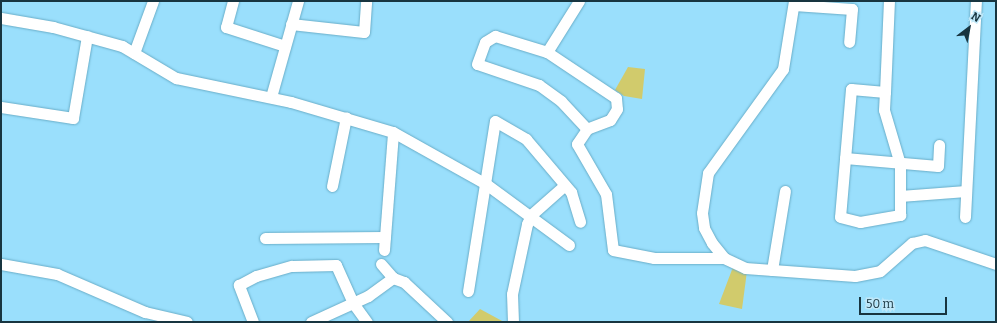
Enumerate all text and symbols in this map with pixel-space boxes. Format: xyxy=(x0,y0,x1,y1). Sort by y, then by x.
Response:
north arrow xyxy=(949,8,989,48)
text: N xyxy=(969,10,983,25)
scale bar xyxy=(861,289,949,315)
text: 50 m xyxy=(866,297,894,311)

